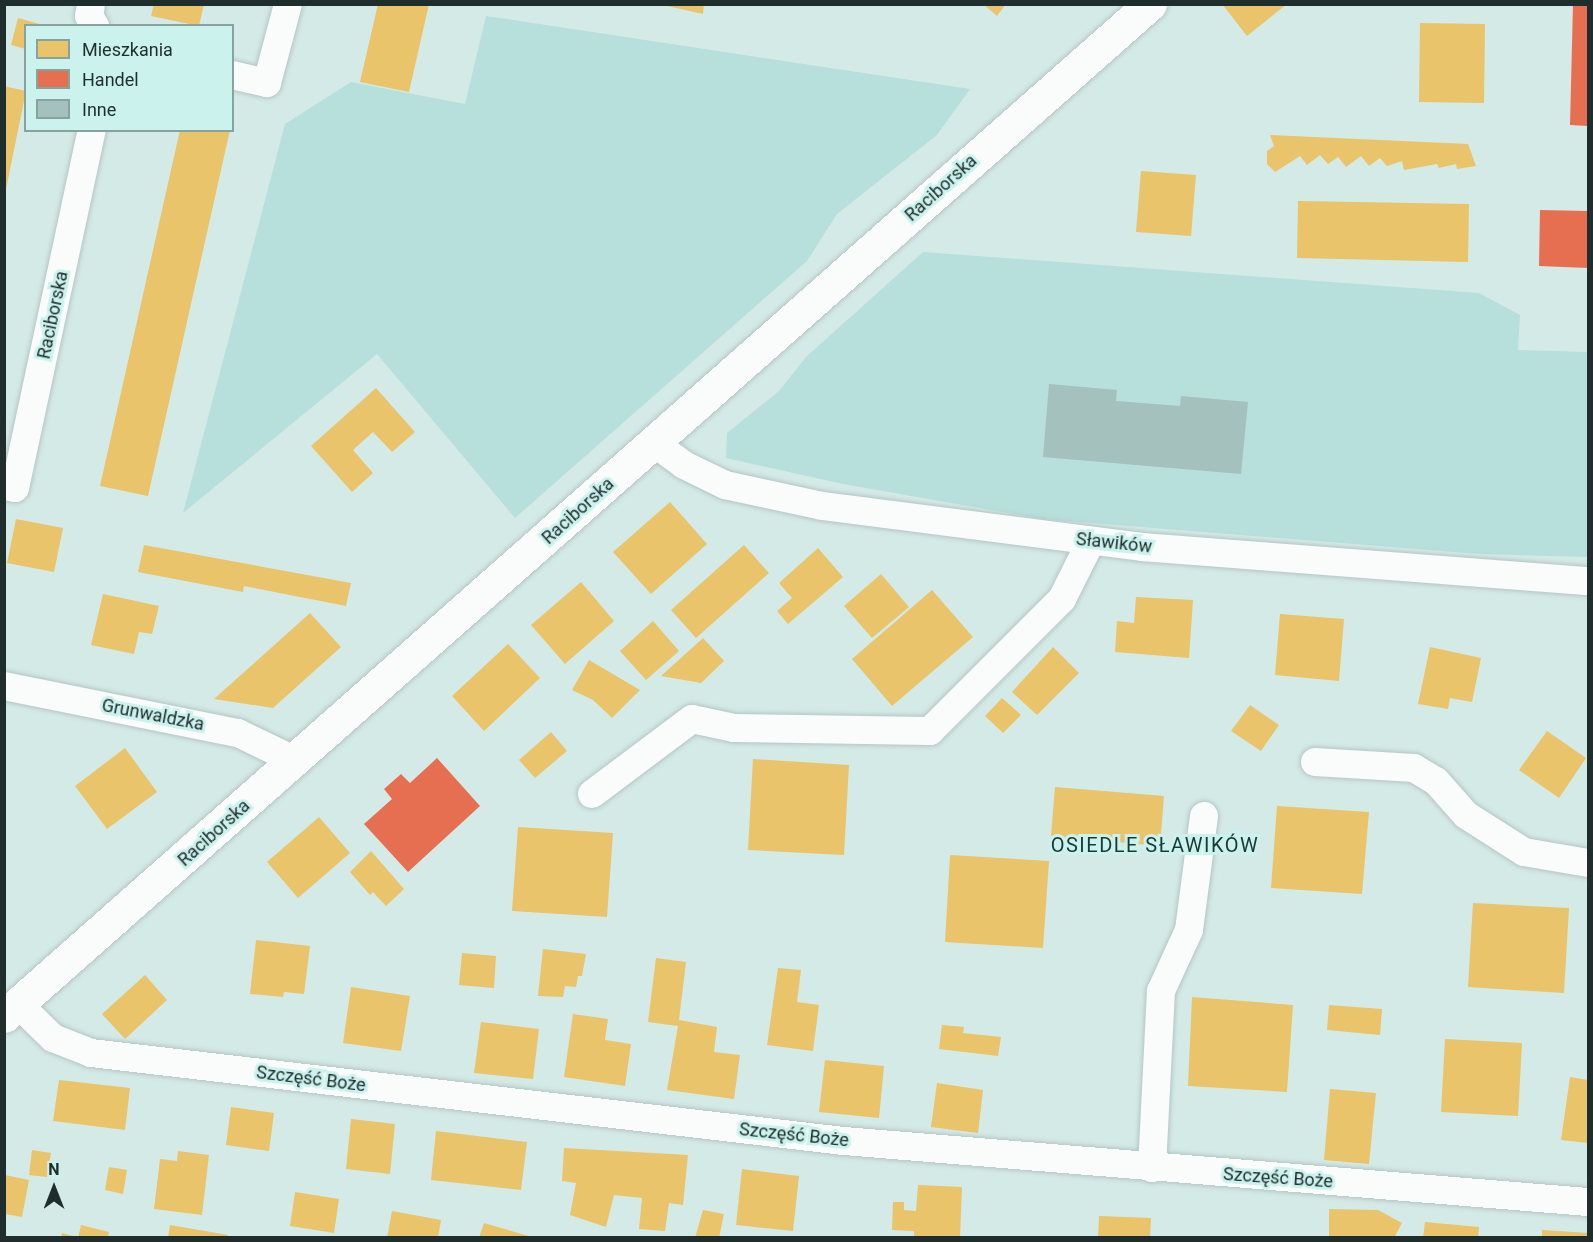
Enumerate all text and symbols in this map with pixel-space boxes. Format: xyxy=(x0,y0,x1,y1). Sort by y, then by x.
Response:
legend xyxy=(24,24,234,132)
text: Mieszkania xyxy=(82,39,173,60)
text: Handel xyxy=(82,69,139,90)
text: Inne xyxy=(82,99,116,120)
street label: Raciborska xyxy=(901,150,981,226)
street label: Raciborska xyxy=(33,269,73,361)
street label: Raciborska xyxy=(538,473,618,549)
street label: Sławików xyxy=(1075,528,1153,558)
street label: Grunwaldzka xyxy=(100,694,206,736)
street label: Raciborska xyxy=(174,795,254,871)
district label: OSIEDLE SŁAWIKÓW xyxy=(1051,833,1259,857)
street label: Szczęść Boże xyxy=(255,1062,367,1096)
street label: Szczęść Boże xyxy=(738,1119,850,1151)
north arrow xyxy=(24,1158,84,1218)
text: N xyxy=(48,1160,60,1179)
street label: Szczęść Boże xyxy=(1222,1163,1334,1193)

